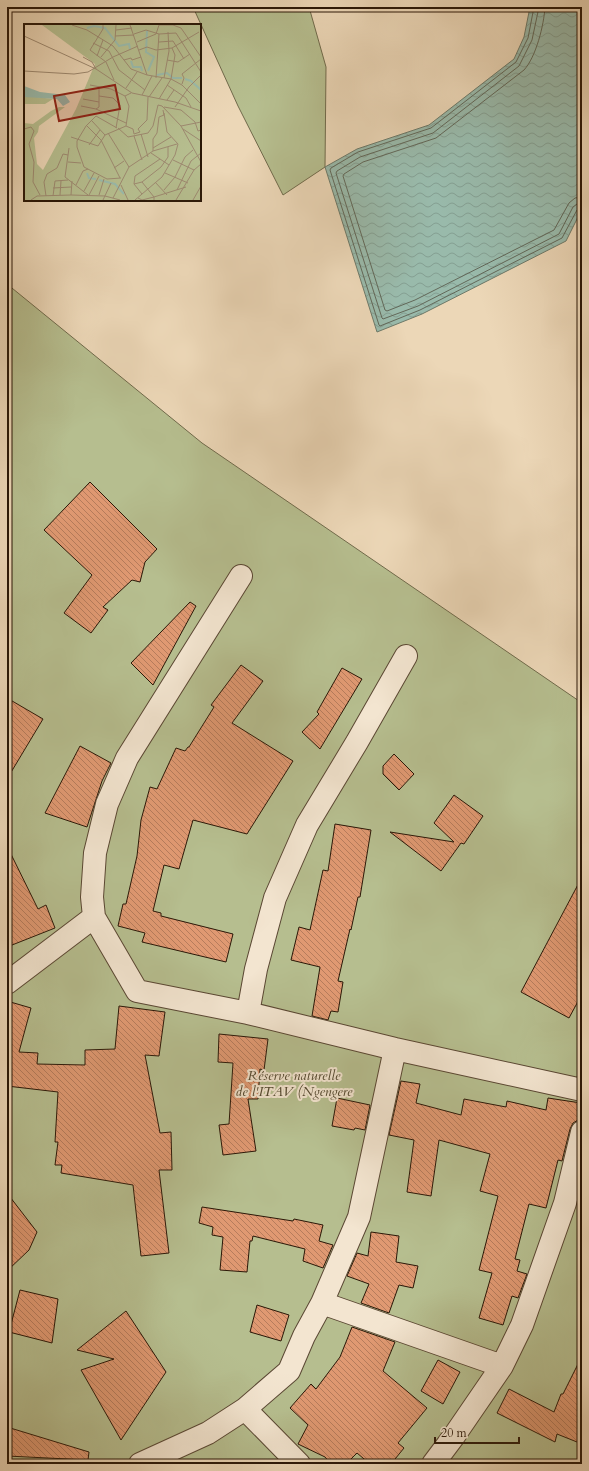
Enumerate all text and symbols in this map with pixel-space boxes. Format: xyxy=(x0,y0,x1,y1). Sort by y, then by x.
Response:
inset map xyxy=(24,24,201,201)
park label: Réserve naturelle de l'ITAV (Ngengere xyxy=(236,1066,353,1101)
scale bar xyxy=(435,1419,519,1445)
text: 20 m xyxy=(441,1425,468,1441)

